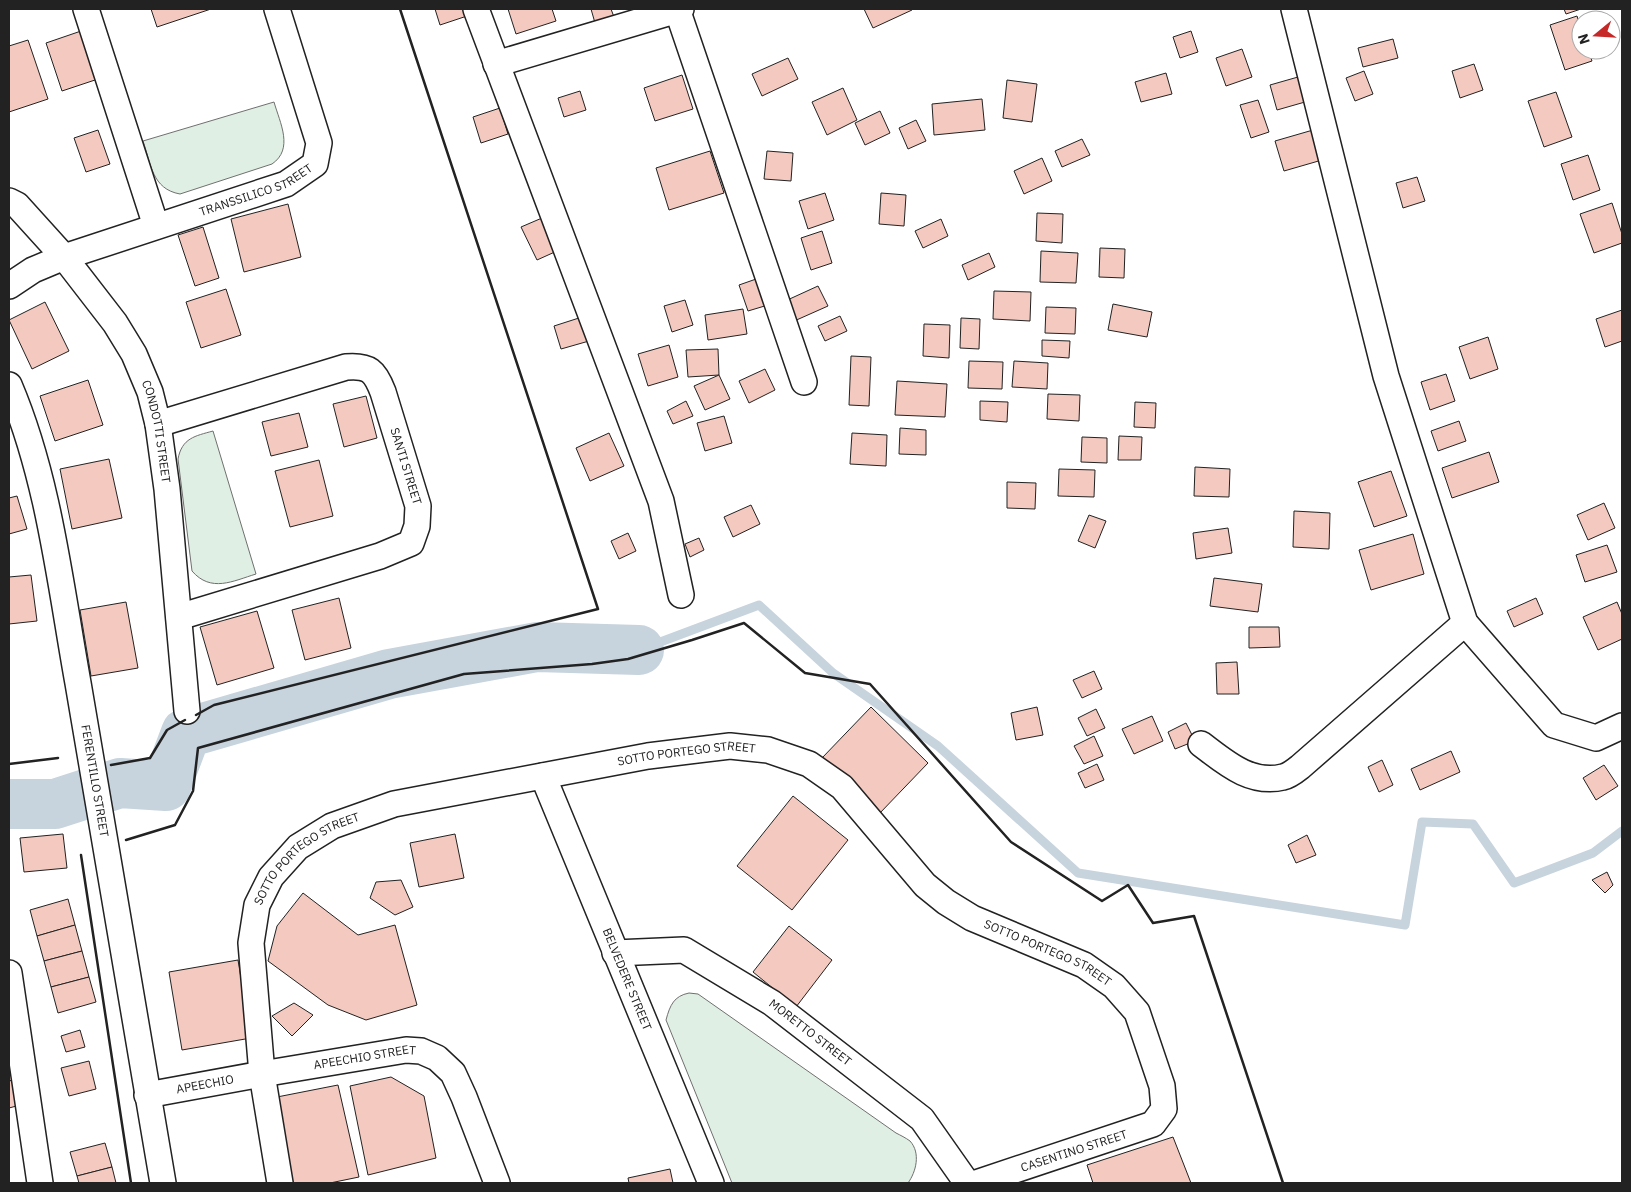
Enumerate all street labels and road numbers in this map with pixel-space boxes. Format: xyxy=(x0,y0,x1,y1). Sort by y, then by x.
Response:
street label: TRANSSILICO STREET xyxy=(197,160,315,219)
street label: CONDOTTI STREET xyxy=(139,378,174,484)
street label: SANTI STREET xyxy=(387,426,425,507)
street label: FERENTILLO STREET xyxy=(78,723,112,838)
street label: SOTTO PORTEGO STREET xyxy=(616,738,757,769)
street label: SOTTO PORTEGO STREET xyxy=(250,809,361,907)
street label: SOTTO PORTEGO STREET xyxy=(982,916,1115,989)
street label: BELVEDERE STREET xyxy=(600,926,655,1033)
street label: MORETTO STREET xyxy=(766,995,855,1069)
street label: APEECHIO STREET xyxy=(312,1042,416,1072)
street label: APEECHIO xyxy=(175,1071,235,1097)
street label: CASENTINO STREET xyxy=(1019,1126,1129,1175)

